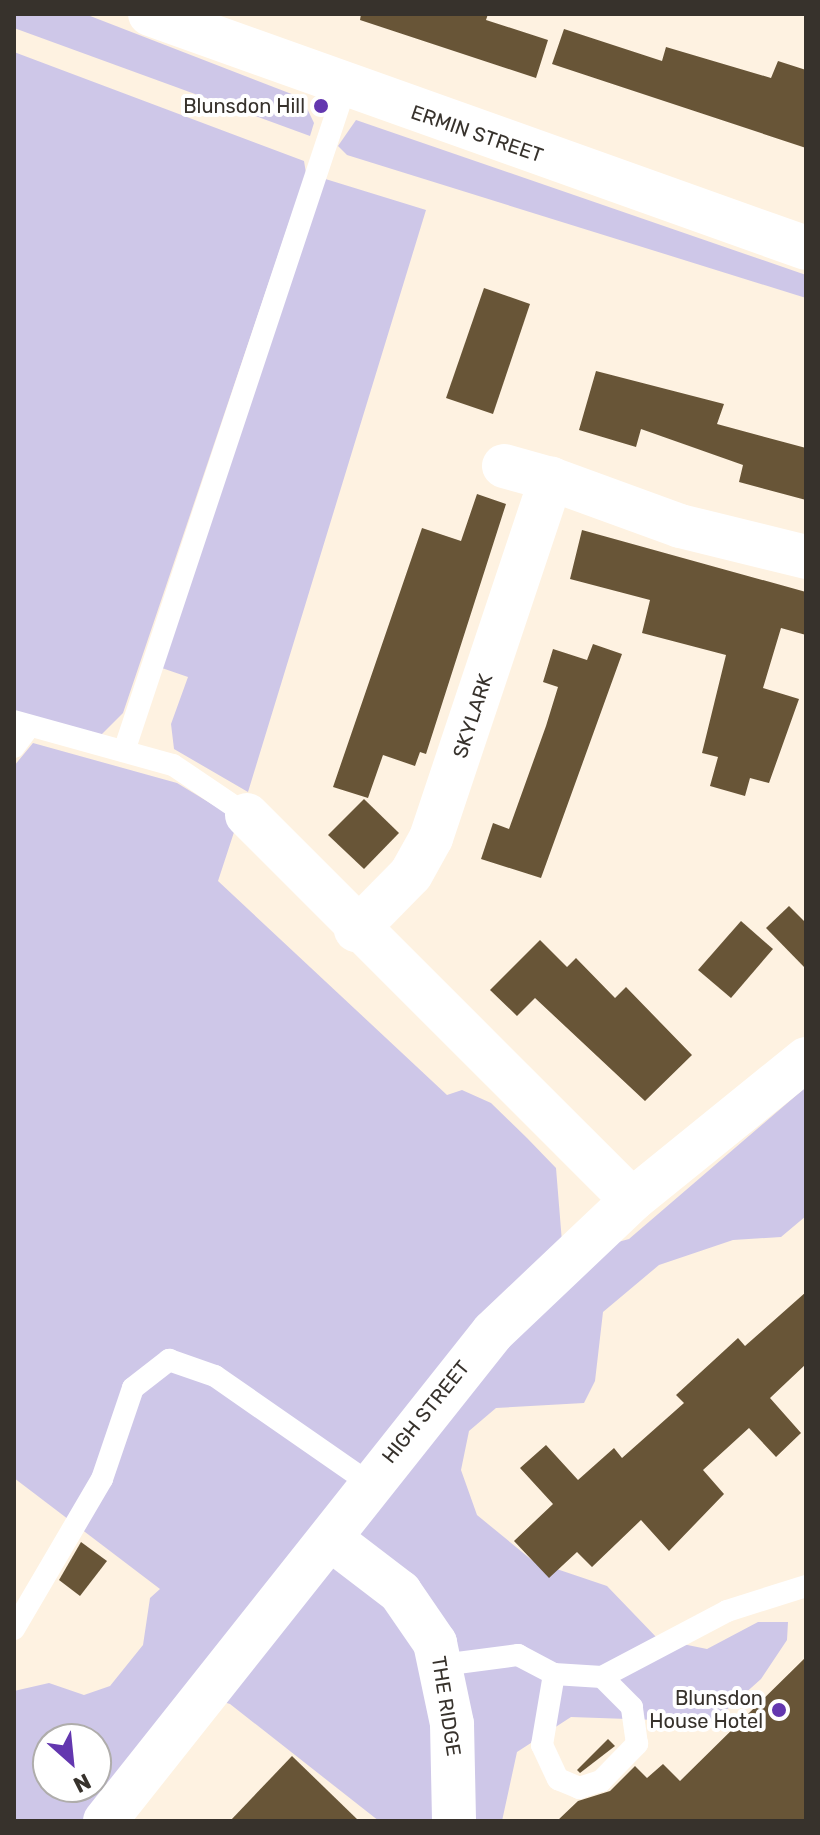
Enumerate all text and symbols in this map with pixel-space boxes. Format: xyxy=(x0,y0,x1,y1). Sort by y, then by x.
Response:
place label: Blunsdon Hill xyxy=(183,94,305,118)
marker: Blunsdon Hill xyxy=(312,97,330,115)
street label: ERMIN STREET xyxy=(408,100,546,168)
street label: SKYLARK xyxy=(448,671,498,761)
street label: HIGH STREET xyxy=(377,1356,475,1468)
street label: THE RIDGE xyxy=(426,1654,466,1758)
place label: Blunsdon House Hotel xyxy=(649,1686,763,1733)
marker: Blunsdon House Hotel xyxy=(770,1701,788,1719)
north arrow xyxy=(32,1723,112,1803)
text: N xyxy=(69,1767,95,1799)

